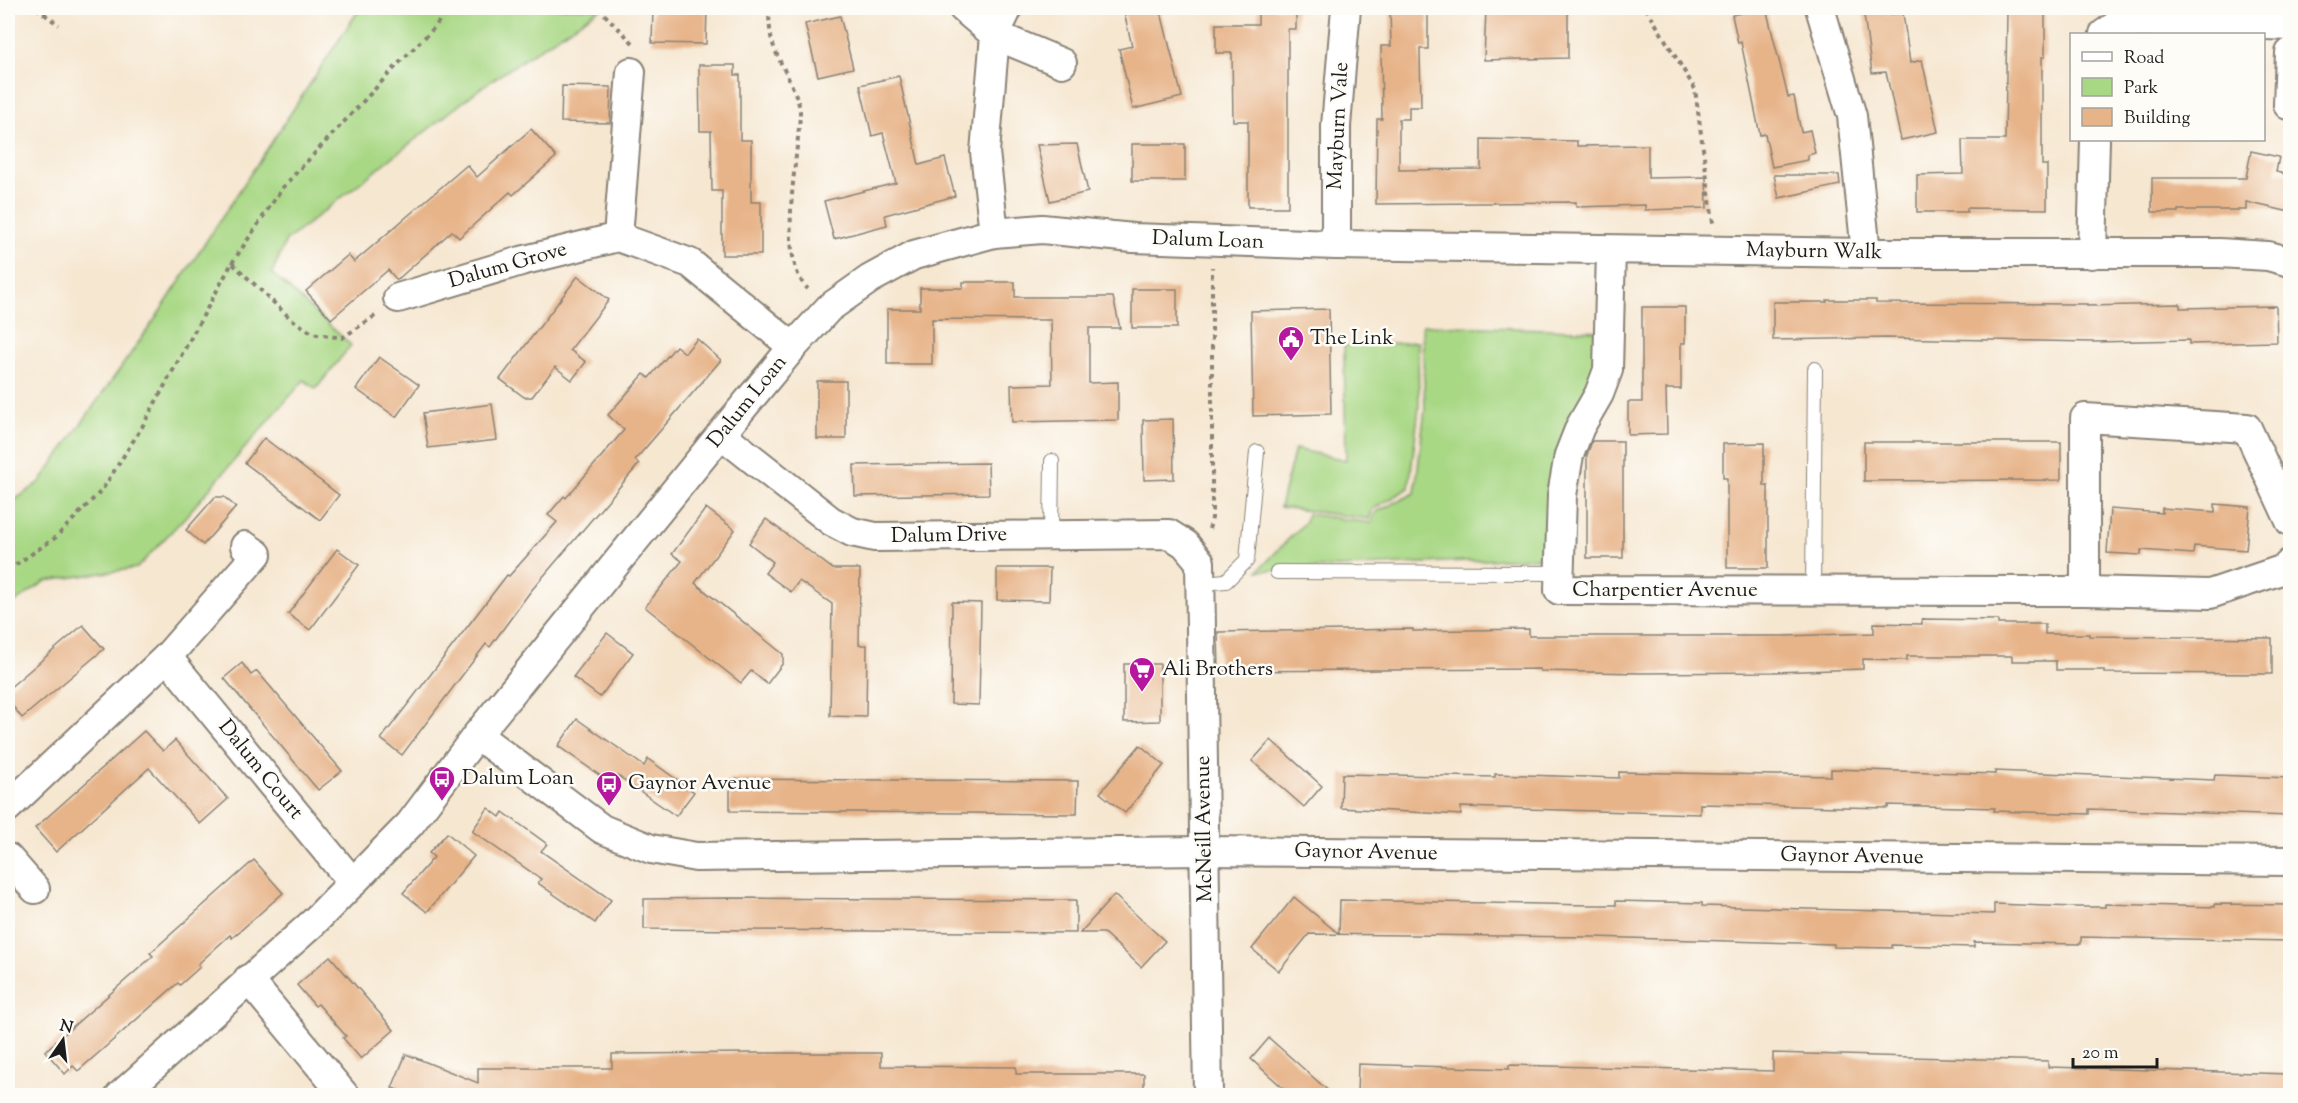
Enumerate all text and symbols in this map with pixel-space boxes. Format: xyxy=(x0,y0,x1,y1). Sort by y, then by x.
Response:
legend xyxy=(2070,33,2265,141)
text: Road xyxy=(2124,46,2164,72)
street label: Mayburn Vale xyxy=(1321,61,1357,191)
text: Park xyxy=(2124,76,2159,102)
text: Building xyxy=(2124,106,2190,132)
street label: Dalum Loan xyxy=(1151,224,1265,258)
street label: Dalum Grove xyxy=(445,235,571,297)
street label: Mayburn Walk xyxy=(1745,236,1883,268)
public building icon: The Link xyxy=(1276,324,1306,362)
place label: The Link xyxy=(1310,324,1394,354)
street label: Dalum Loan xyxy=(701,349,795,455)
street label: Dalum Drive xyxy=(891,520,1007,552)
street label: Charpentier Avenue xyxy=(1572,576,1758,606)
supermarket icon: Ali Brothers xyxy=(1127,655,1157,693)
place label: Ali Brothers xyxy=(1162,655,1273,685)
street label: Dalum Court xyxy=(210,714,310,826)
street label: McNeill Avenue xyxy=(1189,755,1221,903)
bus stop icon: Dalum Loan xyxy=(427,764,457,802)
place label: Dalum Loan xyxy=(462,764,574,794)
bus stop icon: Gaynor Avenue xyxy=(594,769,624,807)
place label: Gaynor Avenue xyxy=(628,769,771,799)
street label: Gaynor Avenue xyxy=(1294,837,1438,869)
street label: Gaynor Avenue xyxy=(1780,841,1924,873)
north arrow xyxy=(33,1010,93,1070)
text: N xyxy=(57,1015,75,1041)
scale bar xyxy=(2073,1031,2157,1069)
text: 20 m xyxy=(2082,1041,2119,1067)

